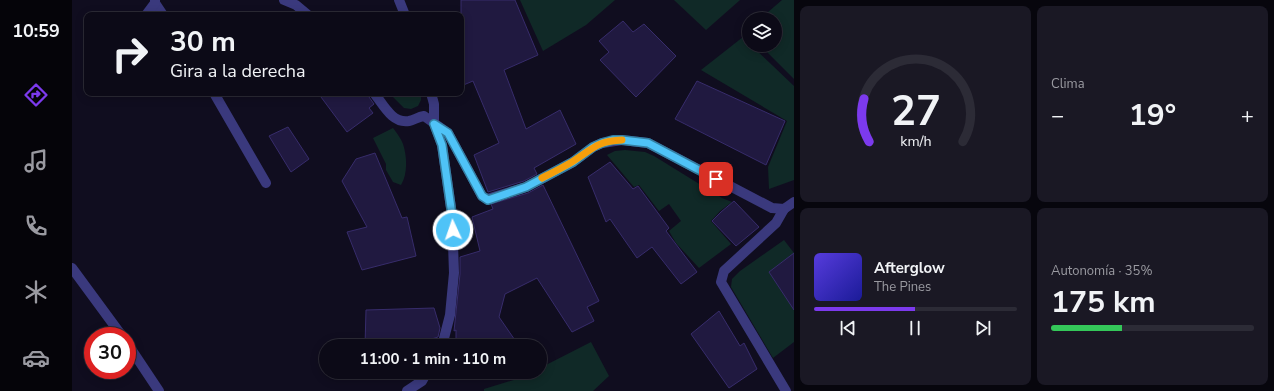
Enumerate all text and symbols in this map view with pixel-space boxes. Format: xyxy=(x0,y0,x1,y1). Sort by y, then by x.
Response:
map controls xyxy=(742,12,782,52)
button: layers xyxy=(742,12,782,52)
text: 10:59 xyxy=(12,19,60,43)
text: 30 m xyxy=(170,23,236,61)
icon: right xyxy=(104,28,156,80)
text: Gira a la derecha xyxy=(170,59,306,83)
text: Clima xyxy=(1051,75,1085,93)
icon: directions xyxy=(22,81,50,109)
text: 27 xyxy=(891,83,940,140)
text: 19° xyxy=(1129,95,1176,136)
text: − xyxy=(1051,101,1064,131)
text: + xyxy=(1241,101,1254,131)
text: km/h xyxy=(900,131,931,150)
icon: music xyxy=(22,147,50,175)
pin xyxy=(699,162,733,196)
icon: arrive xyxy=(705,168,727,190)
position arrow xyxy=(432,209,474,251)
icon: phone xyxy=(22,212,50,240)
text: Afterglow xyxy=(874,258,945,278)
text: Autonomía · 35% xyxy=(1051,262,1152,280)
icon: climate xyxy=(22,278,50,306)
text: The Pines xyxy=(874,278,931,296)
text: 175 km xyxy=(1051,282,1156,323)
icon: previous xyxy=(837,317,859,339)
icon: pause xyxy=(904,317,926,339)
icon: next xyxy=(972,317,994,339)
speed limit sign: 30 xyxy=(84,327,136,379)
icon: car xyxy=(22,344,50,372)
text: 11:00 · 1 min · 110 m xyxy=(360,349,506,369)

